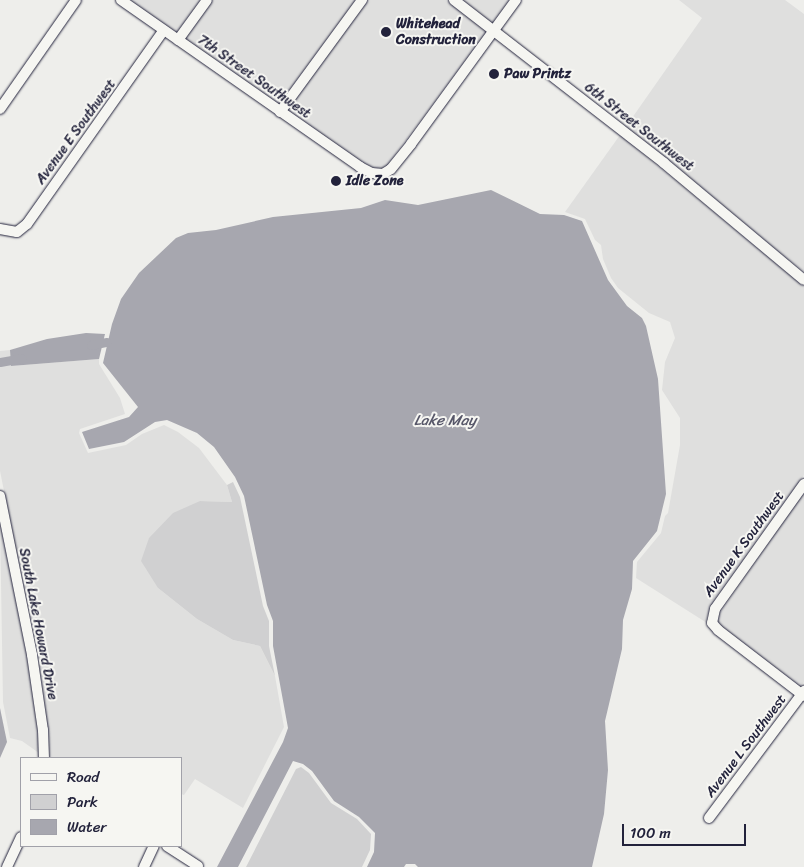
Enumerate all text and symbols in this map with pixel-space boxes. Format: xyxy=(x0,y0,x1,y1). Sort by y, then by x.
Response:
place label: Whitehead Construction xyxy=(396,16,476,48)
marker: Whitehead Construction xyxy=(380,26,392,38)
street label: 7th Street Southwest xyxy=(194,31,314,123)
place label: Paw Printz xyxy=(504,66,571,82)
marker: Paw Printz xyxy=(488,68,500,80)
street label: Avenue E Southwest xyxy=(32,76,120,188)
street label: 6th Street Southwest xyxy=(581,79,697,175)
place label: Idle Zone xyxy=(346,173,403,189)
marker: Idle Zone xyxy=(330,175,342,187)
water label: Lake May xyxy=(414,412,476,430)
street label: Avenue K Southwest xyxy=(700,488,788,600)
street label: South Lake Howard Drive xyxy=(15,547,61,701)
street label: Avenue L Southwest xyxy=(702,691,790,801)
legend xyxy=(20,757,182,847)
text: Road xyxy=(67,764,99,790)
text: Park xyxy=(67,789,98,815)
text: Water xyxy=(67,814,107,840)
scale bar xyxy=(624,814,748,846)
text: 100 m xyxy=(630,820,671,846)

